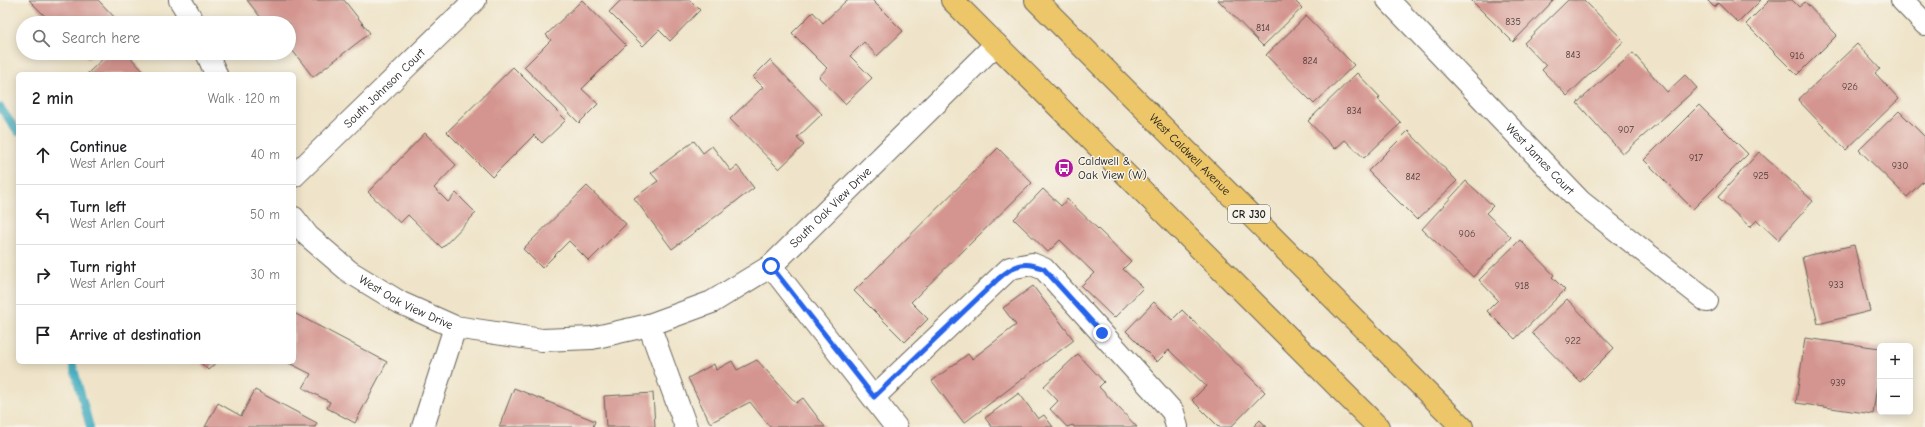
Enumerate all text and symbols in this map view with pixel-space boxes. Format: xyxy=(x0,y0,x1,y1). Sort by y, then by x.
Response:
search box xyxy=(16,16,296,60)
house number: 835 xyxy=(1505,16,1521,28)
house number: 814 xyxy=(1256,22,1270,34)
icon: search xyxy=(30,27,52,49)
text: Search here xyxy=(62,29,140,47)
street label: South Johnson Court xyxy=(341,45,428,131)
house number: 843 xyxy=(1565,49,1581,61)
house number: 916 xyxy=(1790,50,1804,62)
house number: 824 xyxy=(1302,55,1318,67)
house number: 926 xyxy=(1842,81,1858,93)
text: 2 min xyxy=(32,89,73,108)
text: Walk · 120 m xyxy=(208,91,280,106)
house number: 834 xyxy=(1346,105,1362,117)
street label: West Caldwell Avenue xyxy=(1146,111,1234,198)
street label: West James Court xyxy=(1503,121,1577,198)
house number: 907 xyxy=(1618,124,1634,136)
text: Continue xyxy=(70,138,127,156)
icon: ahead xyxy=(32,144,54,166)
text: 40 m xyxy=(251,147,280,162)
house number: 917 xyxy=(1689,152,1703,164)
place label: Caldwell & Oak View (W) xyxy=(1078,154,1147,182)
text: West Arlen Court xyxy=(70,156,164,171)
bus stop icon: Caldwell & Oak View (W) xyxy=(1053,157,1075,179)
house number: 930 xyxy=(1892,160,1908,172)
street label: South Oak View Drive xyxy=(787,164,874,251)
house number: 925 xyxy=(1753,170,1769,182)
house number: 842 xyxy=(1405,171,1421,183)
text: Turn left xyxy=(70,198,126,216)
icon: left xyxy=(32,204,54,226)
road number: CR J30 xyxy=(1228,205,1270,223)
text: 50 m xyxy=(250,207,280,222)
text: West Arlen Court xyxy=(70,216,164,231)
house number: 906 xyxy=(1459,228,1475,240)
route start xyxy=(762,257,780,275)
text: Turn right xyxy=(70,258,136,276)
icon: right xyxy=(32,264,54,286)
text: 30 m xyxy=(250,267,280,282)
street label: West Oak View Drive xyxy=(356,272,455,332)
text: West Arlen Court xyxy=(70,276,164,291)
house number: 933 xyxy=(1828,279,1844,291)
house number: 918 xyxy=(1515,280,1529,292)
icon: arrive xyxy=(32,324,54,346)
route end xyxy=(1093,324,1111,342)
text: Arrive at destination xyxy=(70,326,201,344)
house number: 922 xyxy=(1565,335,1581,347)
map controls xyxy=(1877,343,1913,415)
button: + xyxy=(1877,343,1913,379)
house number: 939 xyxy=(1830,377,1846,389)
button: − xyxy=(1877,379,1913,415)

